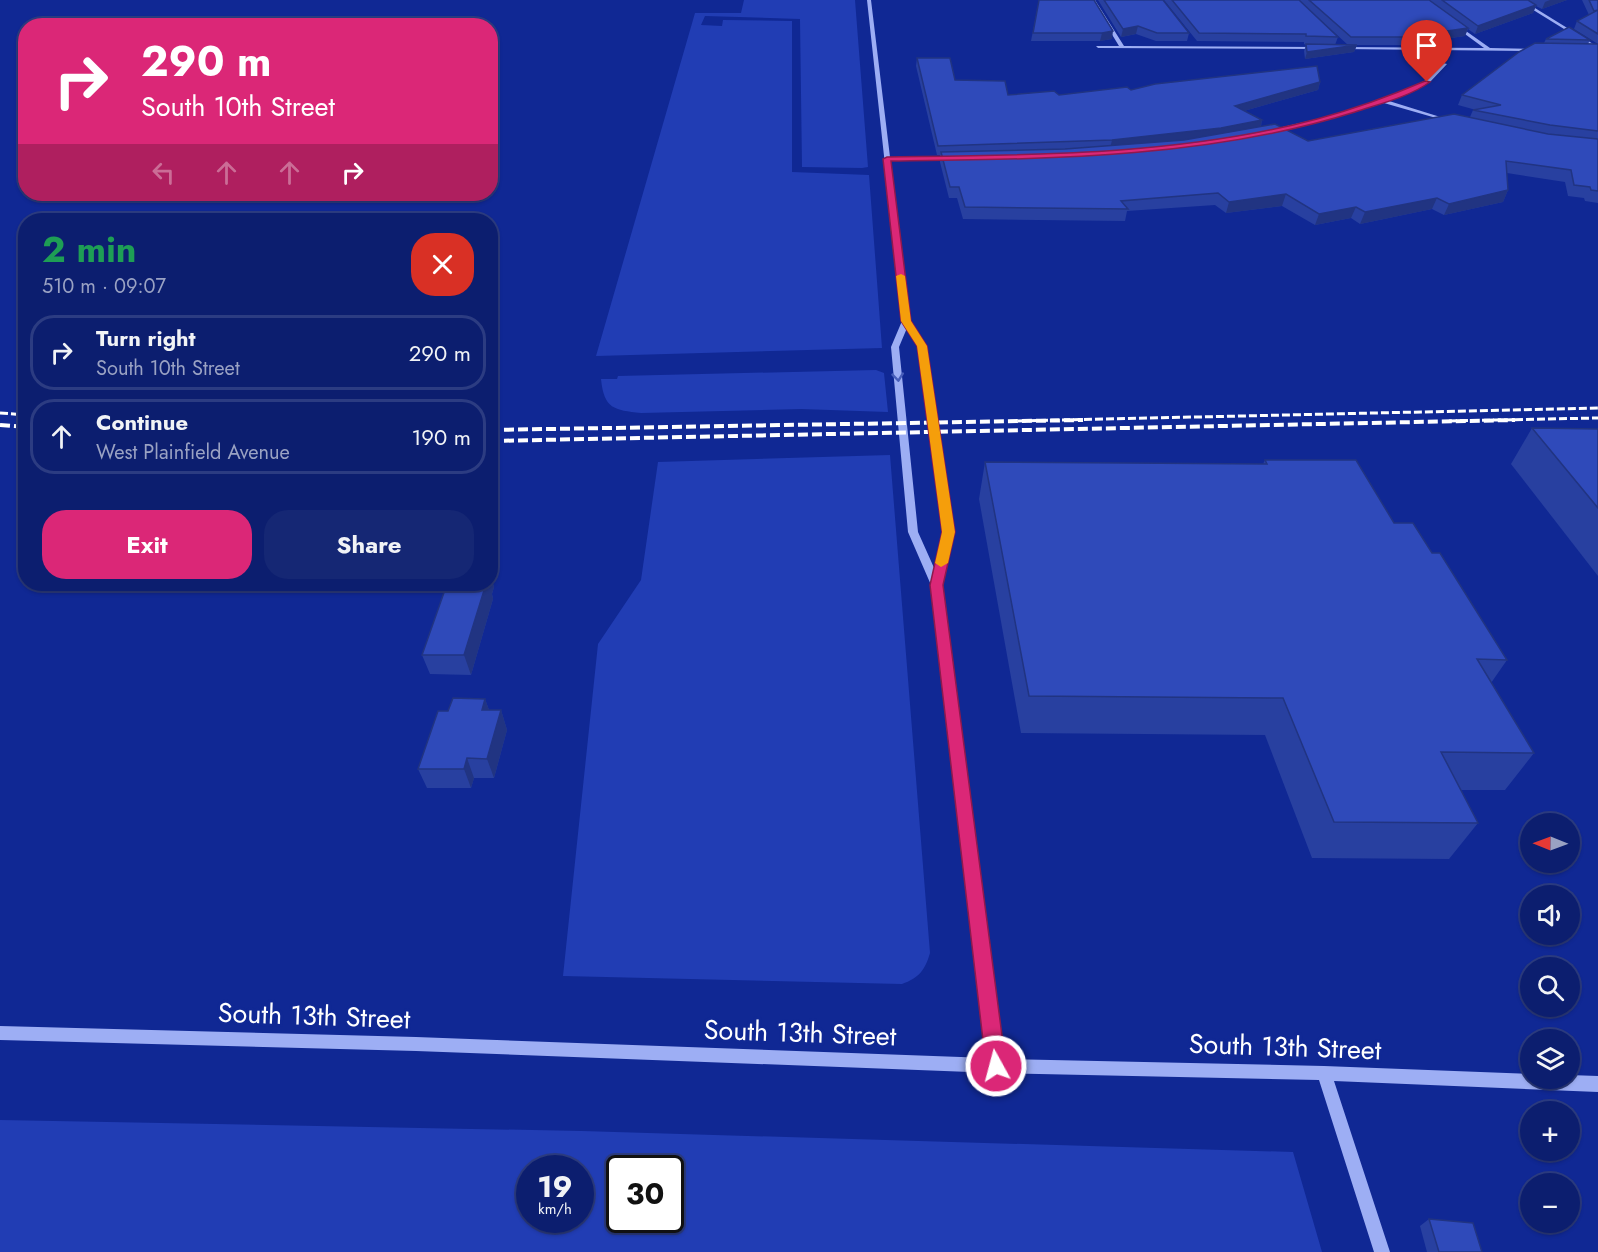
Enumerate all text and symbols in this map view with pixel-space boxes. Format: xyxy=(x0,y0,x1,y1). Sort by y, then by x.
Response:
pin xyxy=(1401,20,1452,82)
icon: arrive xyxy=(1410,29,1443,62)
text: 290 m xyxy=(141,31,272,92)
icon: right xyxy=(42,42,120,120)
text: South 10th Street xyxy=(141,87,335,126)
icon: left xyxy=(147,156,180,189)
icon: ahead xyxy=(210,156,243,189)
icon: ahead xyxy=(273,156,306,189)
icon: right xyxy=(336,156,369,189)
text: 2 min xyxy=(42,223,137,275)
button: close xyxy=(411,233,474,296)
text: 510 m · 09:07 xyxy=(42,272,166,301)
text: Turn right xyxy=(96,322,196,354)
icon: right xyxy=(45,336,78,369)
text: 290 m xyxy=(409,337,471,369)
text: South 10th Street xyxy=(96,354,240,383)
one-way arrow xyxy=(891,372,904,382)
text: Continue xyxy=(96,406,188,438)
icon: ahead xyxy=(45,420,78,453)
text: 190 m xyxy=(411,421,471,453)
text: West Plainfield Avenue xyxy=(96,438,290,467)
button: Exit xyxy=(42,510,252,579)
button: Share xyxy=(264,510,474,579)
north arrow xyxy=(1520,813,1580,873)
map controls xyxy=(1520,813,1580,1233)
button: sound xyxy=(1520,885,1580,945)
button: search xyxy=(1520,957,1580,1017)
street label: South 13th Street xyxy=(217,993,411,1038)
street label: South 13th Street xyxy=(703,1010,897,1055)
street label: South 13th Street xyxy=(1188,1024,1382,1069)
button: layers xyxy=(1520,1029,1580,1089)
position arrow xyxy=(964,1034,1028,1098)
button: + xyxy=(1520,1101,1580,1161)
speed limit sign: 30 xyxy=(606,1155,684,1233)
text: 19 xyxy=(537,1165,573,1208)
button: − xyxy=(1520,1173,1580,1233)
text: km/h xyxy=(538,1198,572,1220)

